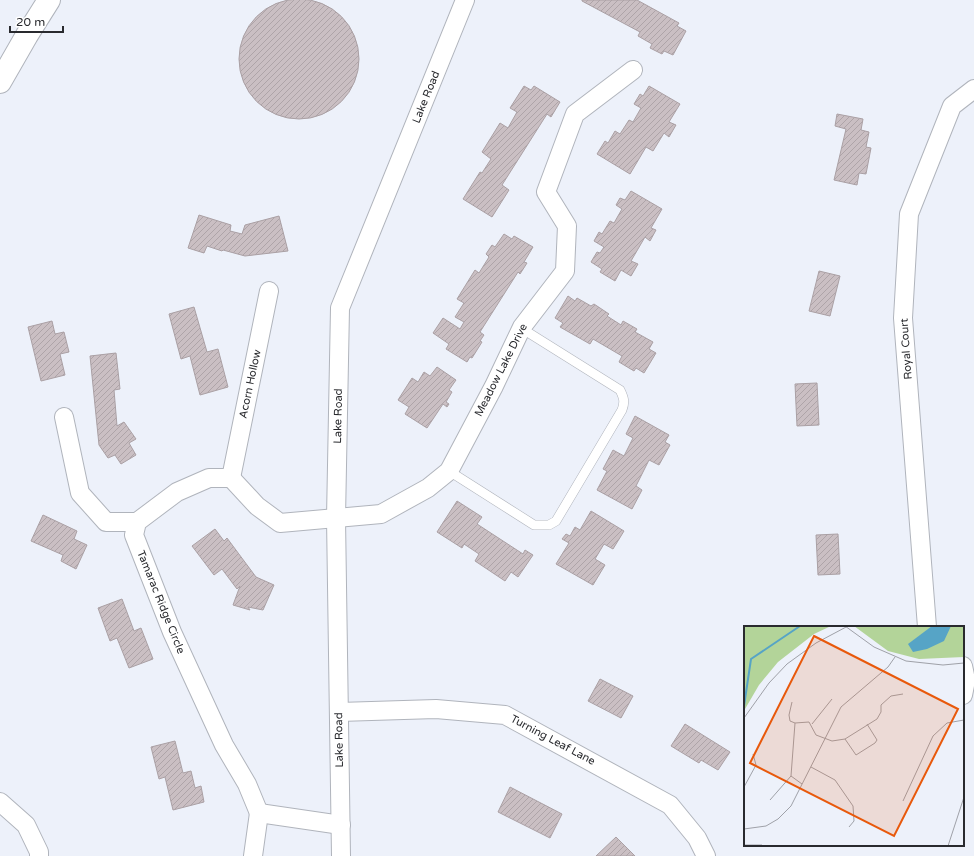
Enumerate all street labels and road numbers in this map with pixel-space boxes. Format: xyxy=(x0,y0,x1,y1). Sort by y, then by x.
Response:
street label: Lake Road xyxy=(410,69,442,125)
street label: Royal Court xyxy=(897,318,915,380)
street label: Meadow Lake Drive xyxy=(472,321,530,419)
street label: Acorn Hollow xyxy=(236,348,264,420)
street label: Lake Road xyxy=(331,388,345,444)
street label: Tamarac Ridge Circle xyxy=(134,548,188,656)
street label: Lake Road xyxy=(332,712,346,768)
street label: Turning Leaf Lane xyxy=(508,712,598,768)

